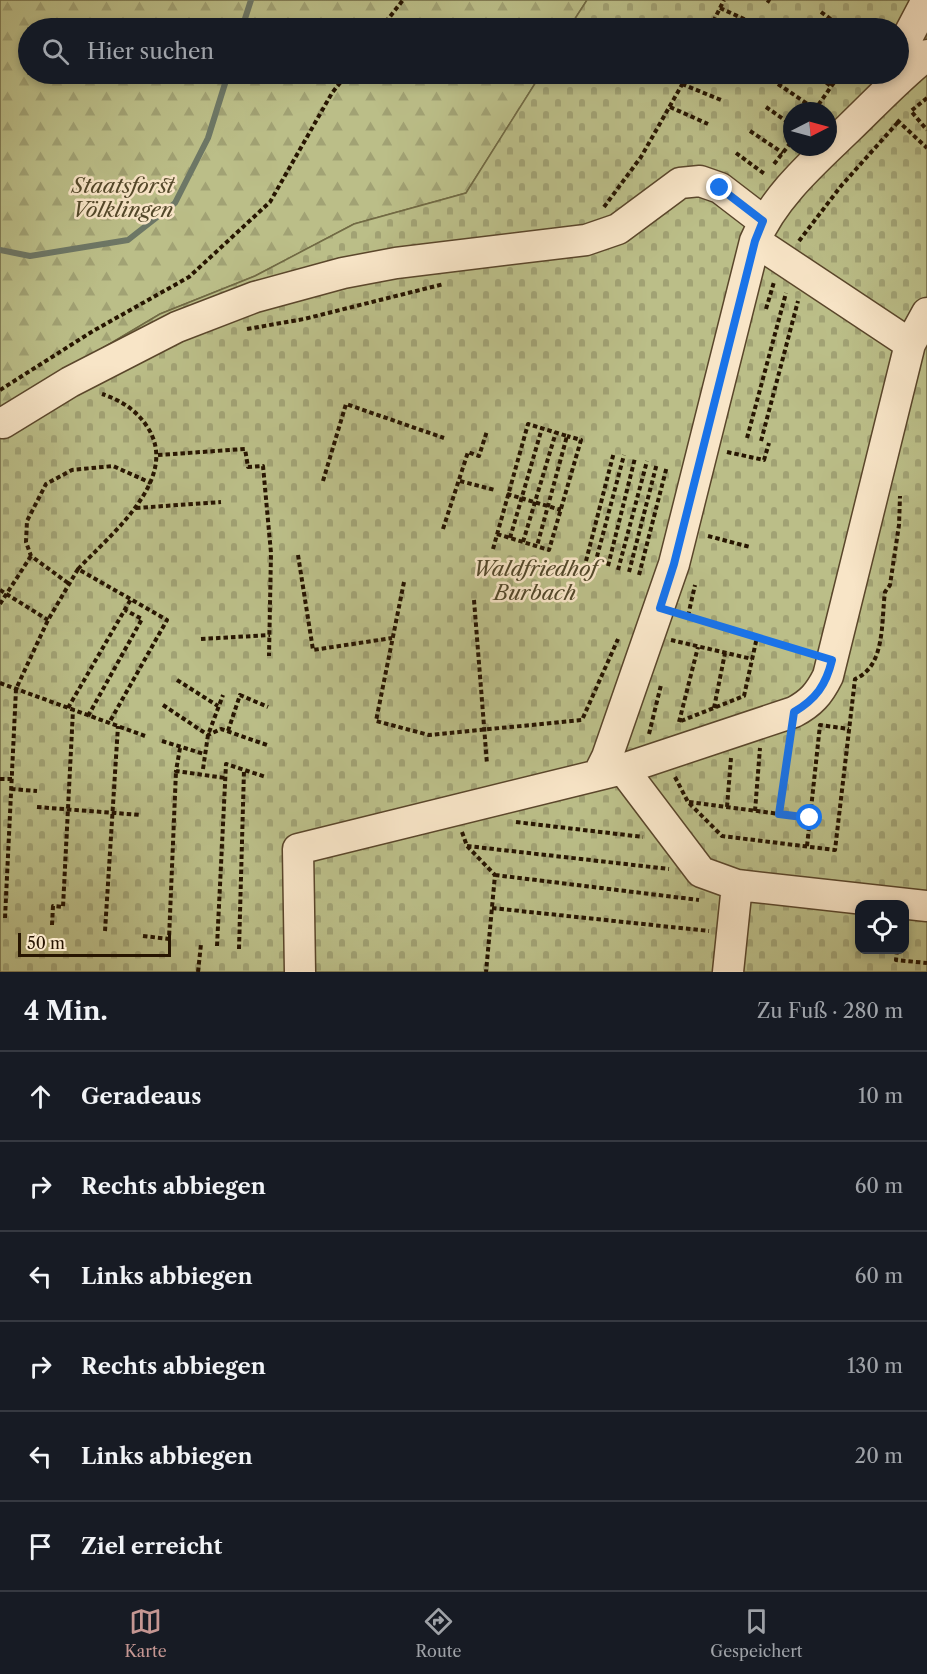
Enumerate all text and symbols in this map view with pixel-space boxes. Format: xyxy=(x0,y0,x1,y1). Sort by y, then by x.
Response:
search box xyxy=(18,18,909,84)
icon: search xyxy=(39,35,72,68)
text: Hier suchen xyxy=(87,38,214,65)
north arrow xyxy=(783,102,837,156)
park label: Staatsforst Völklingen xyxy=(70,173,176,222)
route end xyxy=(706,174,732,200)
park label: Waldfriedhof Burbach xyxy=(473,556,604,605)
route start xyxy=(796,804,822,830)
map controls xyxy=(855,900,909,954)
button: locate xyxy=(855,900,909,954)
scale bar xyxy=(18,930,171,958)
text: 50 m xyxy=(27,933,65,953)
text: 4 Min. xyxy=(24,995,108,1027)
text: Zu Fuß · 280 m xyxy=(757,999,903,1023)
icon: ahead xyxy=(24,1080,57,1113)
text: Geradeaus xyxy=(81,1083,201,1110)
text: 10 m xyxy=(858,1084,903,1108)
icon: right xyxy=(24,1170,57,1203)
text: Rechts abbiegen xyxy=(81,1173,266,1200)
text: 60 m xyxy=(855,1174,903,1198)
icon: left xyxy=(24,1260,57,1293)
text: Links abbiegen xyxy=(81,1263,253,1290)
text: 60 m xyxy=(855,1264,903,1288)
icon: right xyxy=(24,1350,57,1383)
text: Rechts abbiegen xyxy=(81,1353,266,1380)
text: 130 m xyxy=(847,1354,903,1378)
icon: left xyxy=(24,1440,57,1473)
text: Links abbiegen xyxy=(81,1443,253,1470)
text: 20 m xyxy=(855,1444,903,1468)
icon: arrive xyxy=(24,1530,57,1563)
text: Ziel erreicht xyxy=(81,1533,222,1560)
tab: Karte xyxy=(124,1605,167,1661)
tab: Route xyxy=(416,1605,461,1661)
tab: Gespeichert xyxy=(710,1605,803,1661)

